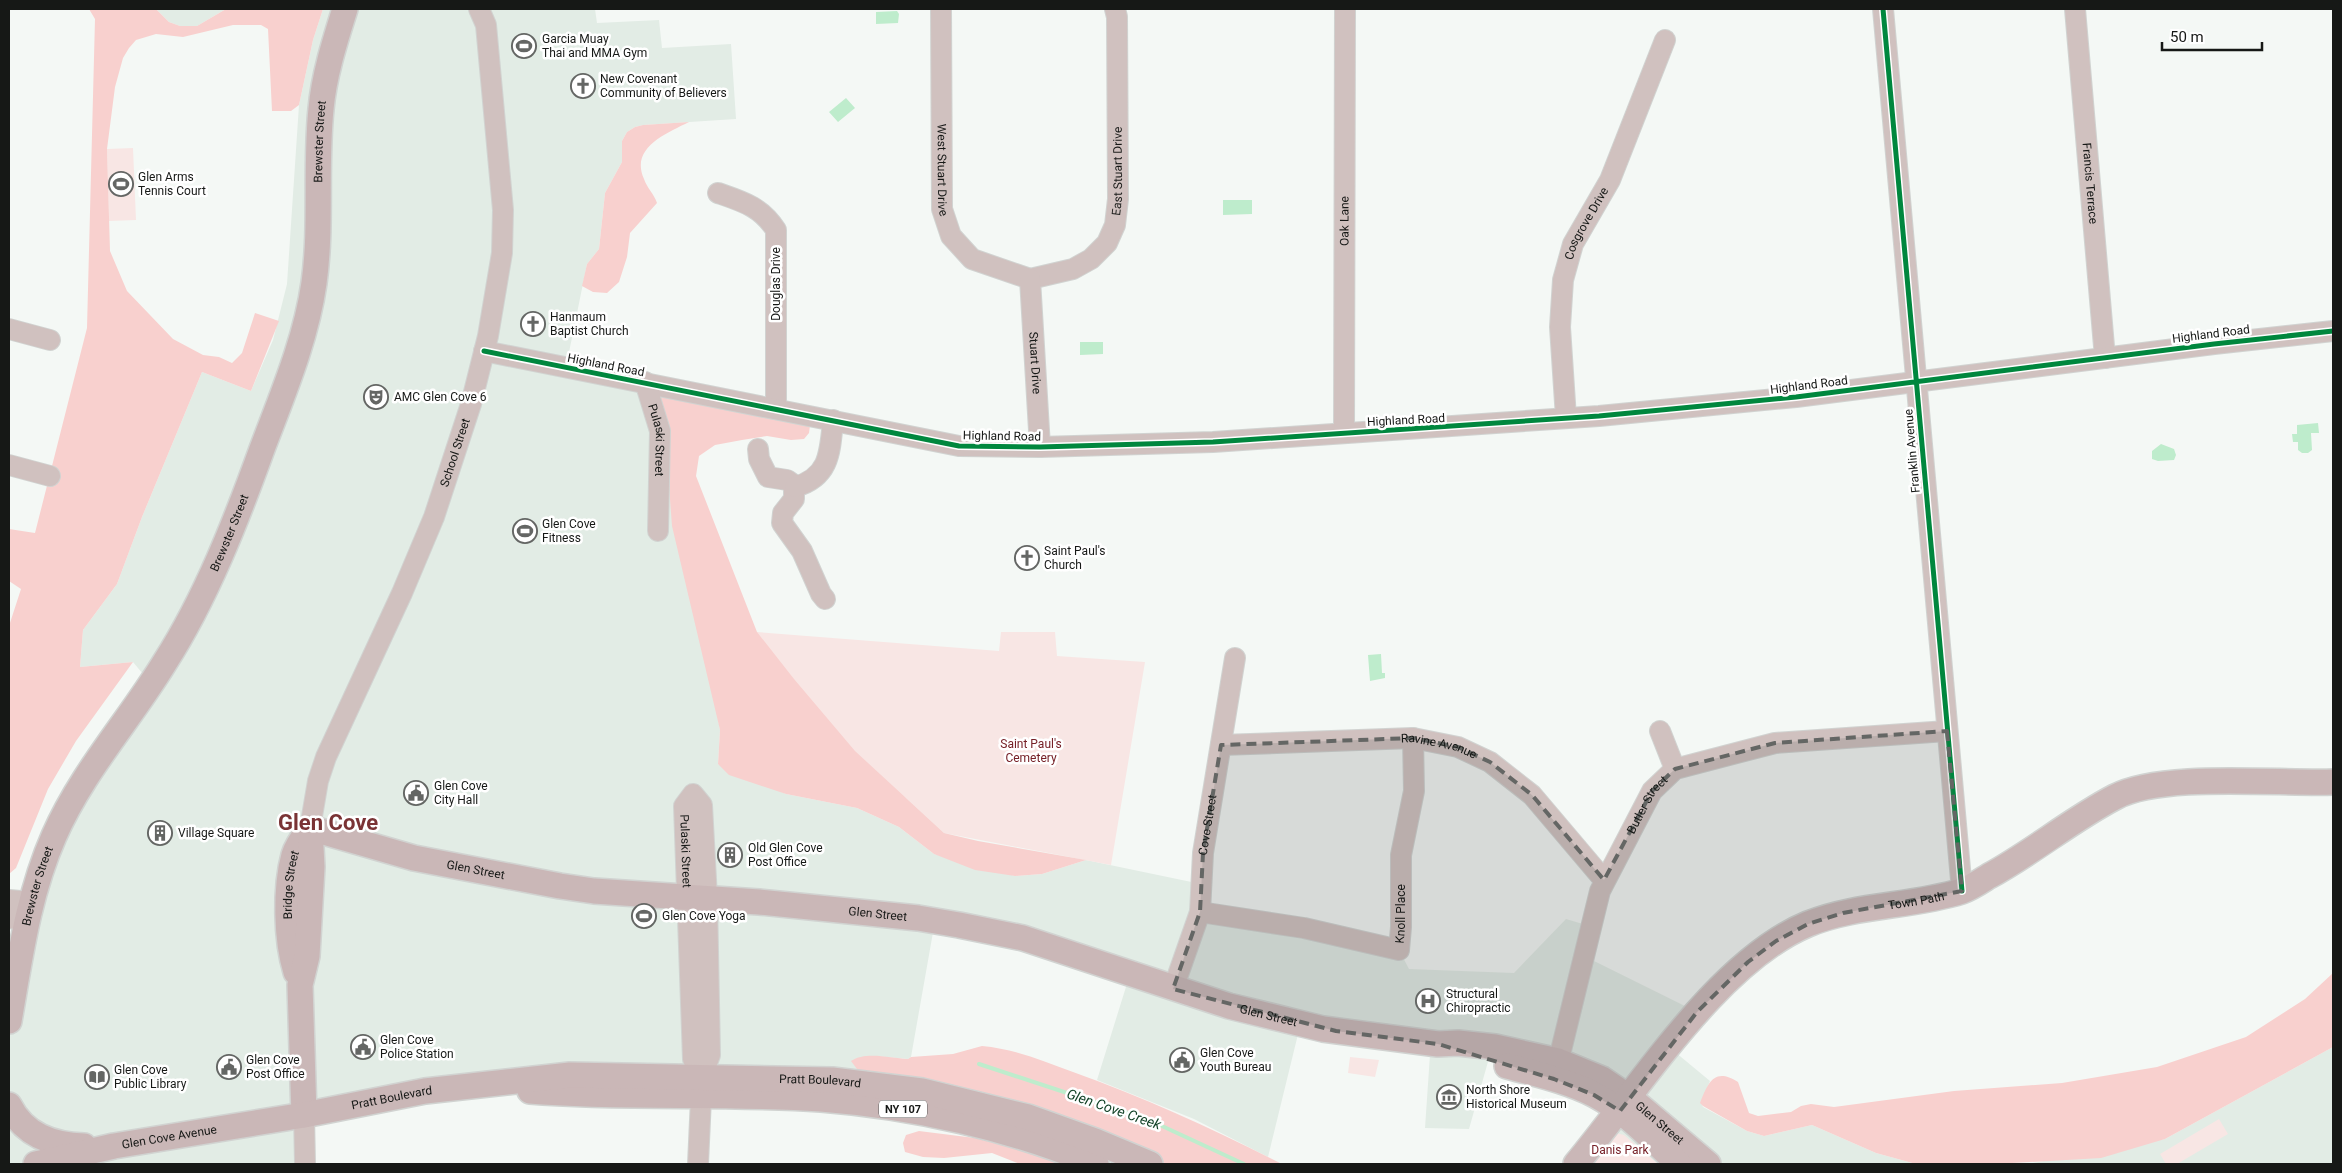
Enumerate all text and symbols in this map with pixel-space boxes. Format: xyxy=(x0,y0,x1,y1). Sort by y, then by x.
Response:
scale bar xyxy=(2162,20,2262,52)
text: 50 m xyxy=(2170,28,2204,46)
place label: Garcia Muay Thai and MMA Gym xyxy=(542,32,647,60)
sports icon: Garcia Muay Thai and MMA Gym xyxy=(511,33,537,59)
place label: New Covenant Community of Believers xyxy=(600,72,727,100)
church icon: New Covenant Community of Believers xyxy=(570,73,596,99)
street label: Brewster Street xyxy=(311,100,329,183)
street label: West Stuart Drive xyxy=(935,124,951,218)
street label: East Stuart Drive xyxy=(1109,127,1125,216)
street label: Francis Terrace xyxy=(2080,142,2100,225)
place label: Glen Arms Tennis Court xyxy=(138,170,206,198)
sports icon: Glen Arms Tennis Court xyxy=(108,171,134,197)
street label: Cosgrove Drive xyxy=(1562,185,1611,261)
street label: Oak Lane xyxy=(1337,196,1352,246)
street label: Douglas Drive xyxy=(769,247,783,321)
place label: Hanmaum Baptist Church xyxy=(550,310,629,338)
church icon: Hanmaum Baptist Church xyxy=(520,311,546,337)
street label: Highland Road xyxy=(2171,322,2251,346)
street label: Stuart Drive xyxy=(1026,331,1044,394)
street label: Highland Road xyxy=(566,351,646,379)
street label: Highland Road xyxy=(1769,373,1849,397)
theatre icon: AMC Glen Cove 6 xyxy=(363,384,389,410)
place label: AMC Glen Cove 6 xyxy=(394,390,487,404)
street label: Pulaski Street xyxy=(645,402,667,477)
street label: Franklin Avenue xyxy=(1901,408,1923,494)
street label: Highland Road xyxy=(1367,411,1445,429)
street label: School Street xyxy=(437,416,473,489)
street label: Highland Road xyxy=(963,428,1041,444)
street label: Brewster Street xyxy=(207,492,252,574)
place label: Glen Cove Fitness xyxy=(542,517,596,545)
sports icon: Glen Cove Fitness xyxy=(512,518,538,544)
place label: Saint Paul's Church xyxy=(1044,544,1106,572)
church icon: Saint Paul's Church xyxy=(1014,545,1040,571)
street label: Ravine Avenue xyxy=(1401,731,1479,762)
park label: Saint Paul's Cemetery xyxy=(1000,737,1062,765)
street label: Butler Street xyxy=(1624,773,1671,836)
place label: Glen Cove City Hall xyxy=(434,779,488,807)
public building icon: Glen Cove City Hall xyxy=(403,780,429,806)
street label: Cove Street xyxy=(1196,794,1219,856)
district label: Glen Cove xyxy=(278,810,378,835)
street label: Pulaski Street xyxy=(677,814,694,888)
building icon: Village Square xyxy=(147,820,173,846)
place label: Village Square xyxy=(178,826,254,840)
place label: Old Glen Cove Post Office xyxy=(748,841,823,869)
building icon: Old Glen Cove Post Office xyxy=(717,842,743,868)
street label: Brewster Street xyxy=(19,844,56,927)
street label: Bridge Street xyxy=(281,848,302,919)
street label: Glen Street xyxy=(445,857,506,882)
street label: Knoll Place xyxy=(1393,884,1408,944)
street label: Town Path xyxy=(1887,889,1946,912)
sports icon: Glen Cove Yoga xyxy=(631,903,657,929)
street label: Glen Street xyxy=(848,904,908,924)
place label: Glen Cove Yoga xyxy=(662,909,746,923)
place label: Structural Chiropractic xyxy=(1446,987,1511,1015)
hospital icon: Structural Chiropractic xyxy=(1415,988,1441,1014)
street label: Glen Street xyxy=(1238,1002,1299,1029)
place label: Glen Cove Police Station xyxy=(380,1033,454,1061)
public building icon: Glen Cove Police Station xyxy=(350,1034,376,1060)
place label: Glen Cove Youth Bureau xyxy=(1200,1046,1271,1074)
public building icon: Glen Cove Youth Bureau xyxy=(1169,1047,1195,1073)
place label: Glen Cove Post Office xyxy=(246,1053,305,1081)
public building icon: Glen Cove Post Office xyxy=(216,1054,242,1080)
place label: Glen Cove Public Library xyxy=(114,1063,187,1091)
library icon: Glen Cove Public Library xyxy=(84,1064,110,1090)
street label: Pratt Boulevard xyxy=(779,1072,862,1090)
street label: Pratt Boulevard xyxy=(350,1083,433,1112)
place label: North Shore Historical Museum xyxy=(1466,1083,1567,1111)
museum icon: North Shore Historical Museum xyxy=(1436,1084,1462,1110)
water label: Glen Cove Creek xyxy=(1065,1085,1164,1133)
street label: Glen Street xyxy=(1633,1099,1687,1147)
road number: NY 107 xyxy=(879,1100,927,1118)
street label: Glen Cove Avenue xyxy=(121,1122,218,1152)
park label: Danis Park xyxy=(1591,1143,1650,1157)

